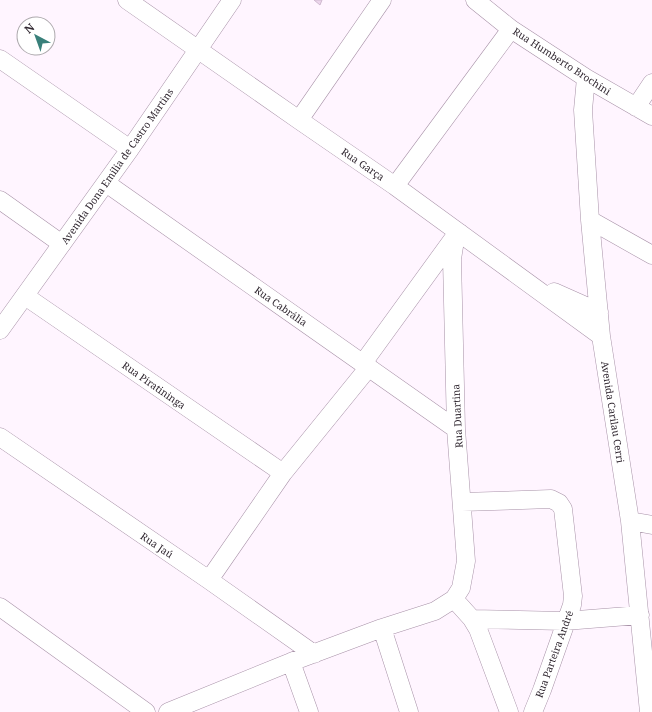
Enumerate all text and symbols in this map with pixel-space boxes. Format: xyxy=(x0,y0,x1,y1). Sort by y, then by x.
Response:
north arrow xyxy=(16,16,56,56)
text: N xyxy=(21,19,38,37)
street label: Rua Humberto Brochini xyxy=(510,24,614,98)
street label: Avenida Dona Emilia de Castro Martins xyxy=(58,85,177,247)
street label: Rua Garça xyxy=(339,144,388,184)
street label: Rua Cabrália xyxy=(252,283,310,329)
street label: Rua Piratininga xyxy=(120,358,189,412)
street label: Avenida Carilau Cerri xyxy=(598,360,628,465)
street label: Rua Duartina xyxy=(448,383,466,448)
street label: Rua Jaú xyxy=(138,529,177,561)
street label: Rua Parteira André xyxy=(532,608,576,700)

